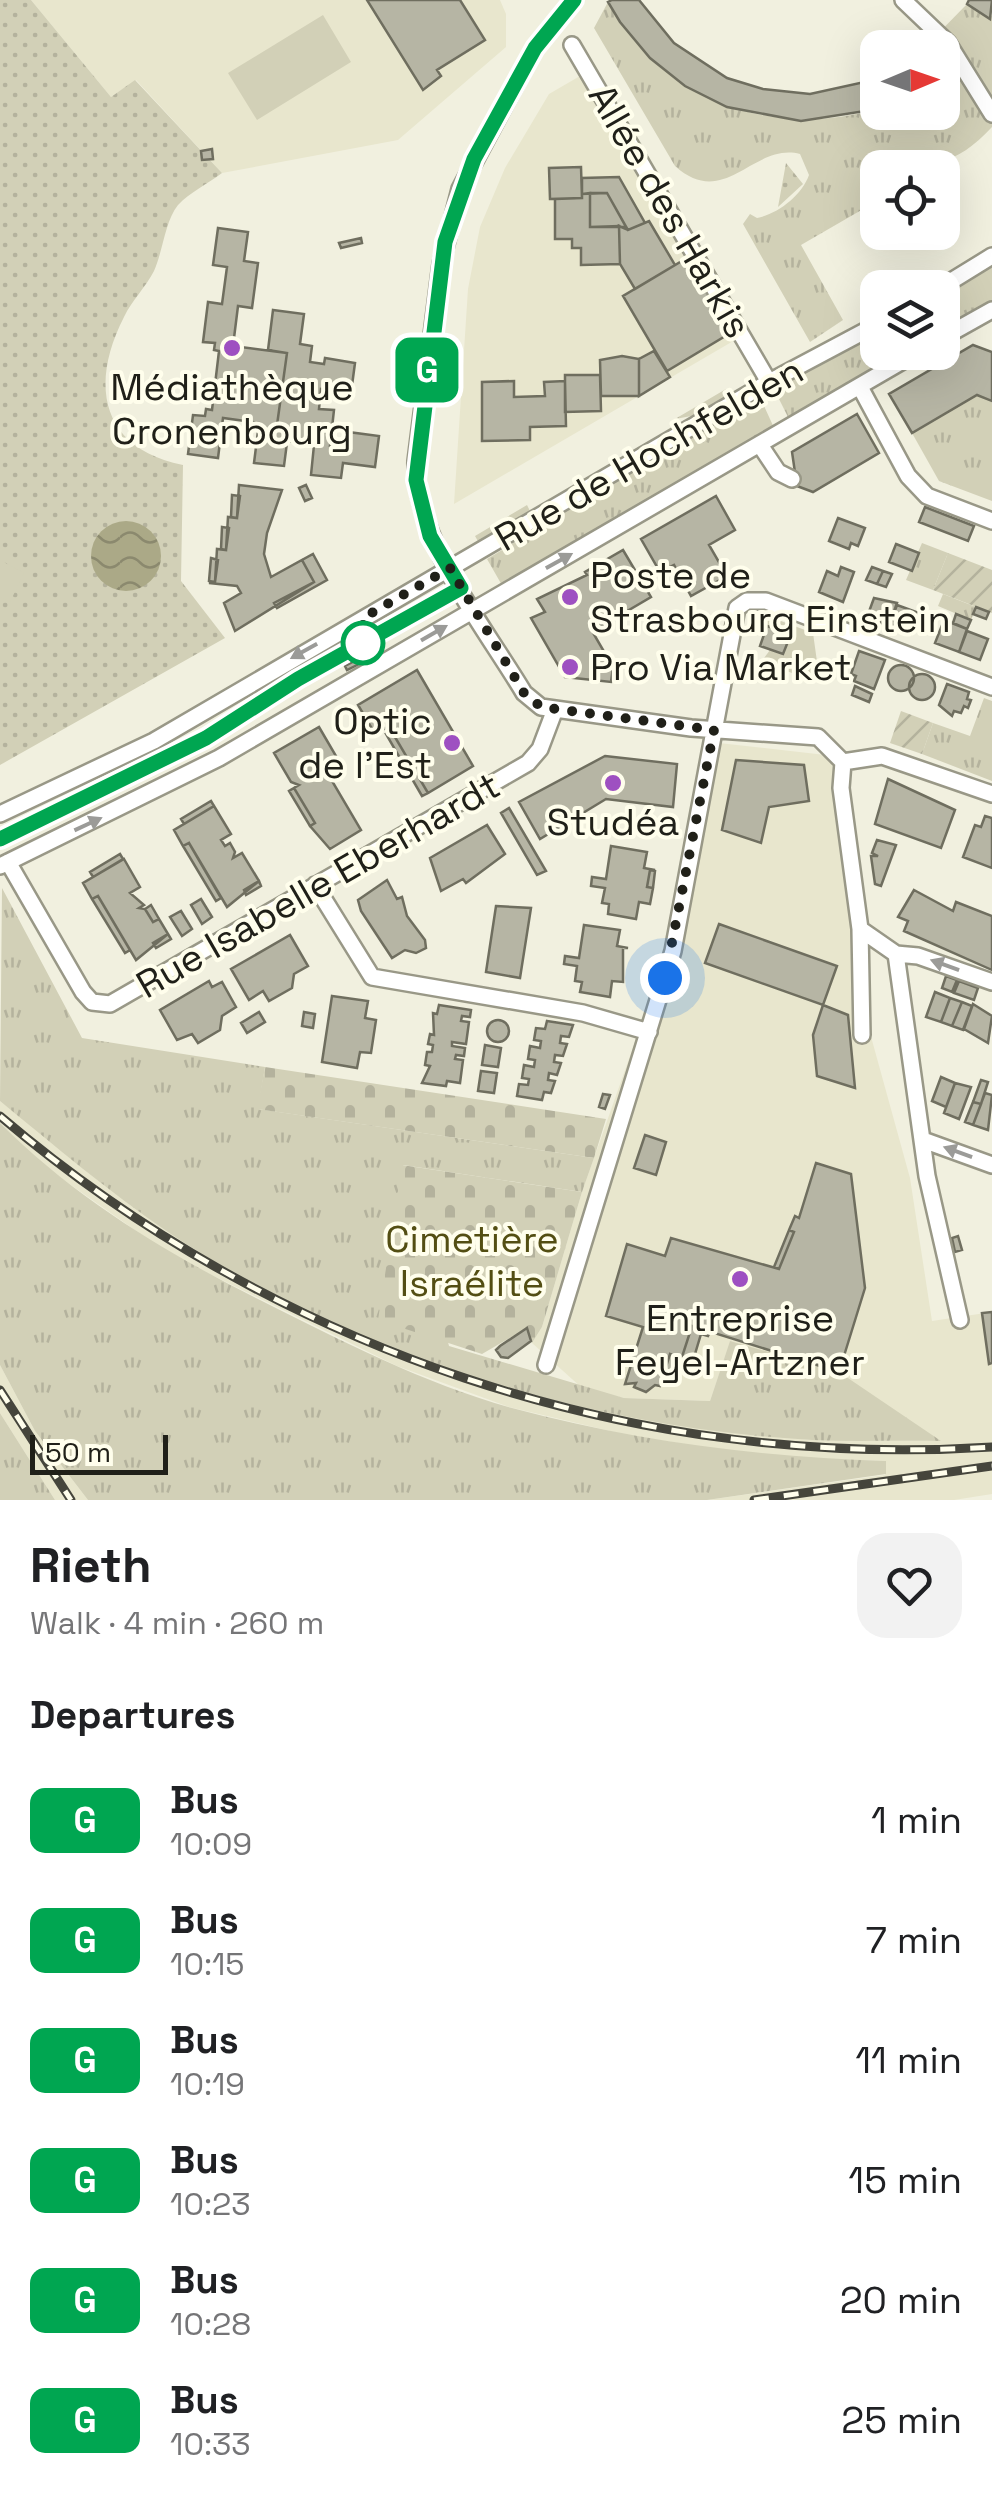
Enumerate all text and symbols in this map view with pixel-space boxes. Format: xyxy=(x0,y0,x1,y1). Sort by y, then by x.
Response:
north arrow xyxy=(860,30,960,130)
map controls xyxy=(860,30,960,370)
street label: Allée des Harkis xyxy=(578,76,762,346)
button: locate xyxy=(860,150,960,250)
button: layers xyxy=(860,270,960,370)
marker: Médiathèque Cronenbourg xyxy=(221,337,243,359)
line badge: G xyxy=(394,338,460,402)
street label: Rue de Hochfelden xyxy=(486,346,812,562)
text: G xyxy=(415,348,439,392)
place label: Médiathèque Cronenbourg xyxy=(110,363,354,455)
place label: Poste de Strasbourg Einstein xyxy=(590,551,951,643)
one-way arrow xyxy=(545,553,573,571)
marker: Poste de Strasbourg Einstein xyxy=(559,586,581,608)
unlabelled marker xyxy=(342,622,384,664)
one-way arrow xyxy=(419,624,448,641)
one-way arrow xyxy=(290,641,318,659)
place label: Pro Via Market xyxy=(590,643,851,691)
marker: Pro Via Market xyxy=(559,656,581,678)
place label: Optic de l'Est xyxy=(298,697,432,789)
marker: Optic de l'Est xyxy=(441,732,463,754)
street label: Rue Isabelle Eberhardt xyxy=(128,761,508,1009)
marker: Studéa xyxy=(602,772,624,794)
place label: Studéa xyxy=(547,798,679,846)
one-way arrow xyxy=(73,816,103,832)
your location xyxy=(640,953,690,1003)
one-way arrow xyxy=(929,957,959,972)
one-way arrow xyxy=(942,1144,972,1159)
park label: Cimetière Israélite xyxy=(385,1215,559,1307)
marker: Entreprise Feyel-Artzner xyxy=(729,1268,751,1290)
place label: Entreprise Feyel-Artzner xyxy=(615,1294,865,1386)
scale bar xyxy=(30,1430,168,1474)
text: 50 m xyxy=(45,1434,111,1470)
button: heart xyxy=(857,1533,962,1638)
text: Rieth xyxy=(30,1535,152,1596)
text: Walk · 4 min · 260 m xyxy=(30,1603,324,1643)
text: Departures xyxy=(30,1691,235,1739)
text: Bus xyxy=(170,1776,239,1824)
text: 1 min xyxy=(871,1796,962,1844)
text: G xyxy=(73,1798,97,1842)
text: 10:09 xyxy=(170,1824,252,1864)
text: Bus xyxy=(170,1896,239,1944)
text: 7 min xyxy=(866,1916,962,1964)
text: G xyxy=(73,1918,97,1962)
text: 10:15 xyxy=(170,1944,245,1984)
text: Bus xyxy=(170,2016,239,2064)
text: 11 min xyxy=(855,2036,962,2084)
text: G xyxy=(73,2038,97,2082)
text: 10:19 xyxy=(170,2064,245,2104)
text: Bus xyxy=(170,2136,239,2184)
text: 15 min xyxy=(848,2156,962,2204)
text: G xyxy=(73,2158,97,2202)
text: 10:23 xyxy=(170,2184,251,2224)
text: Bus xyxy=(170,2256,239,2304)
text: 20 min xyxy=(840,2276,962,2324)
text: G xyxy=(73,2278,97,2322)
text: 10:28 xyxy=(170,2304,251,2344)
text: Bus xyxy=(170,2376,239,2424)
text: 25 min xyxy=(841,2396,962,2444)
text: G xyxy=(73,2398,97,2442)
text: 10:33 xyxy=(170,2424,251,2464)

